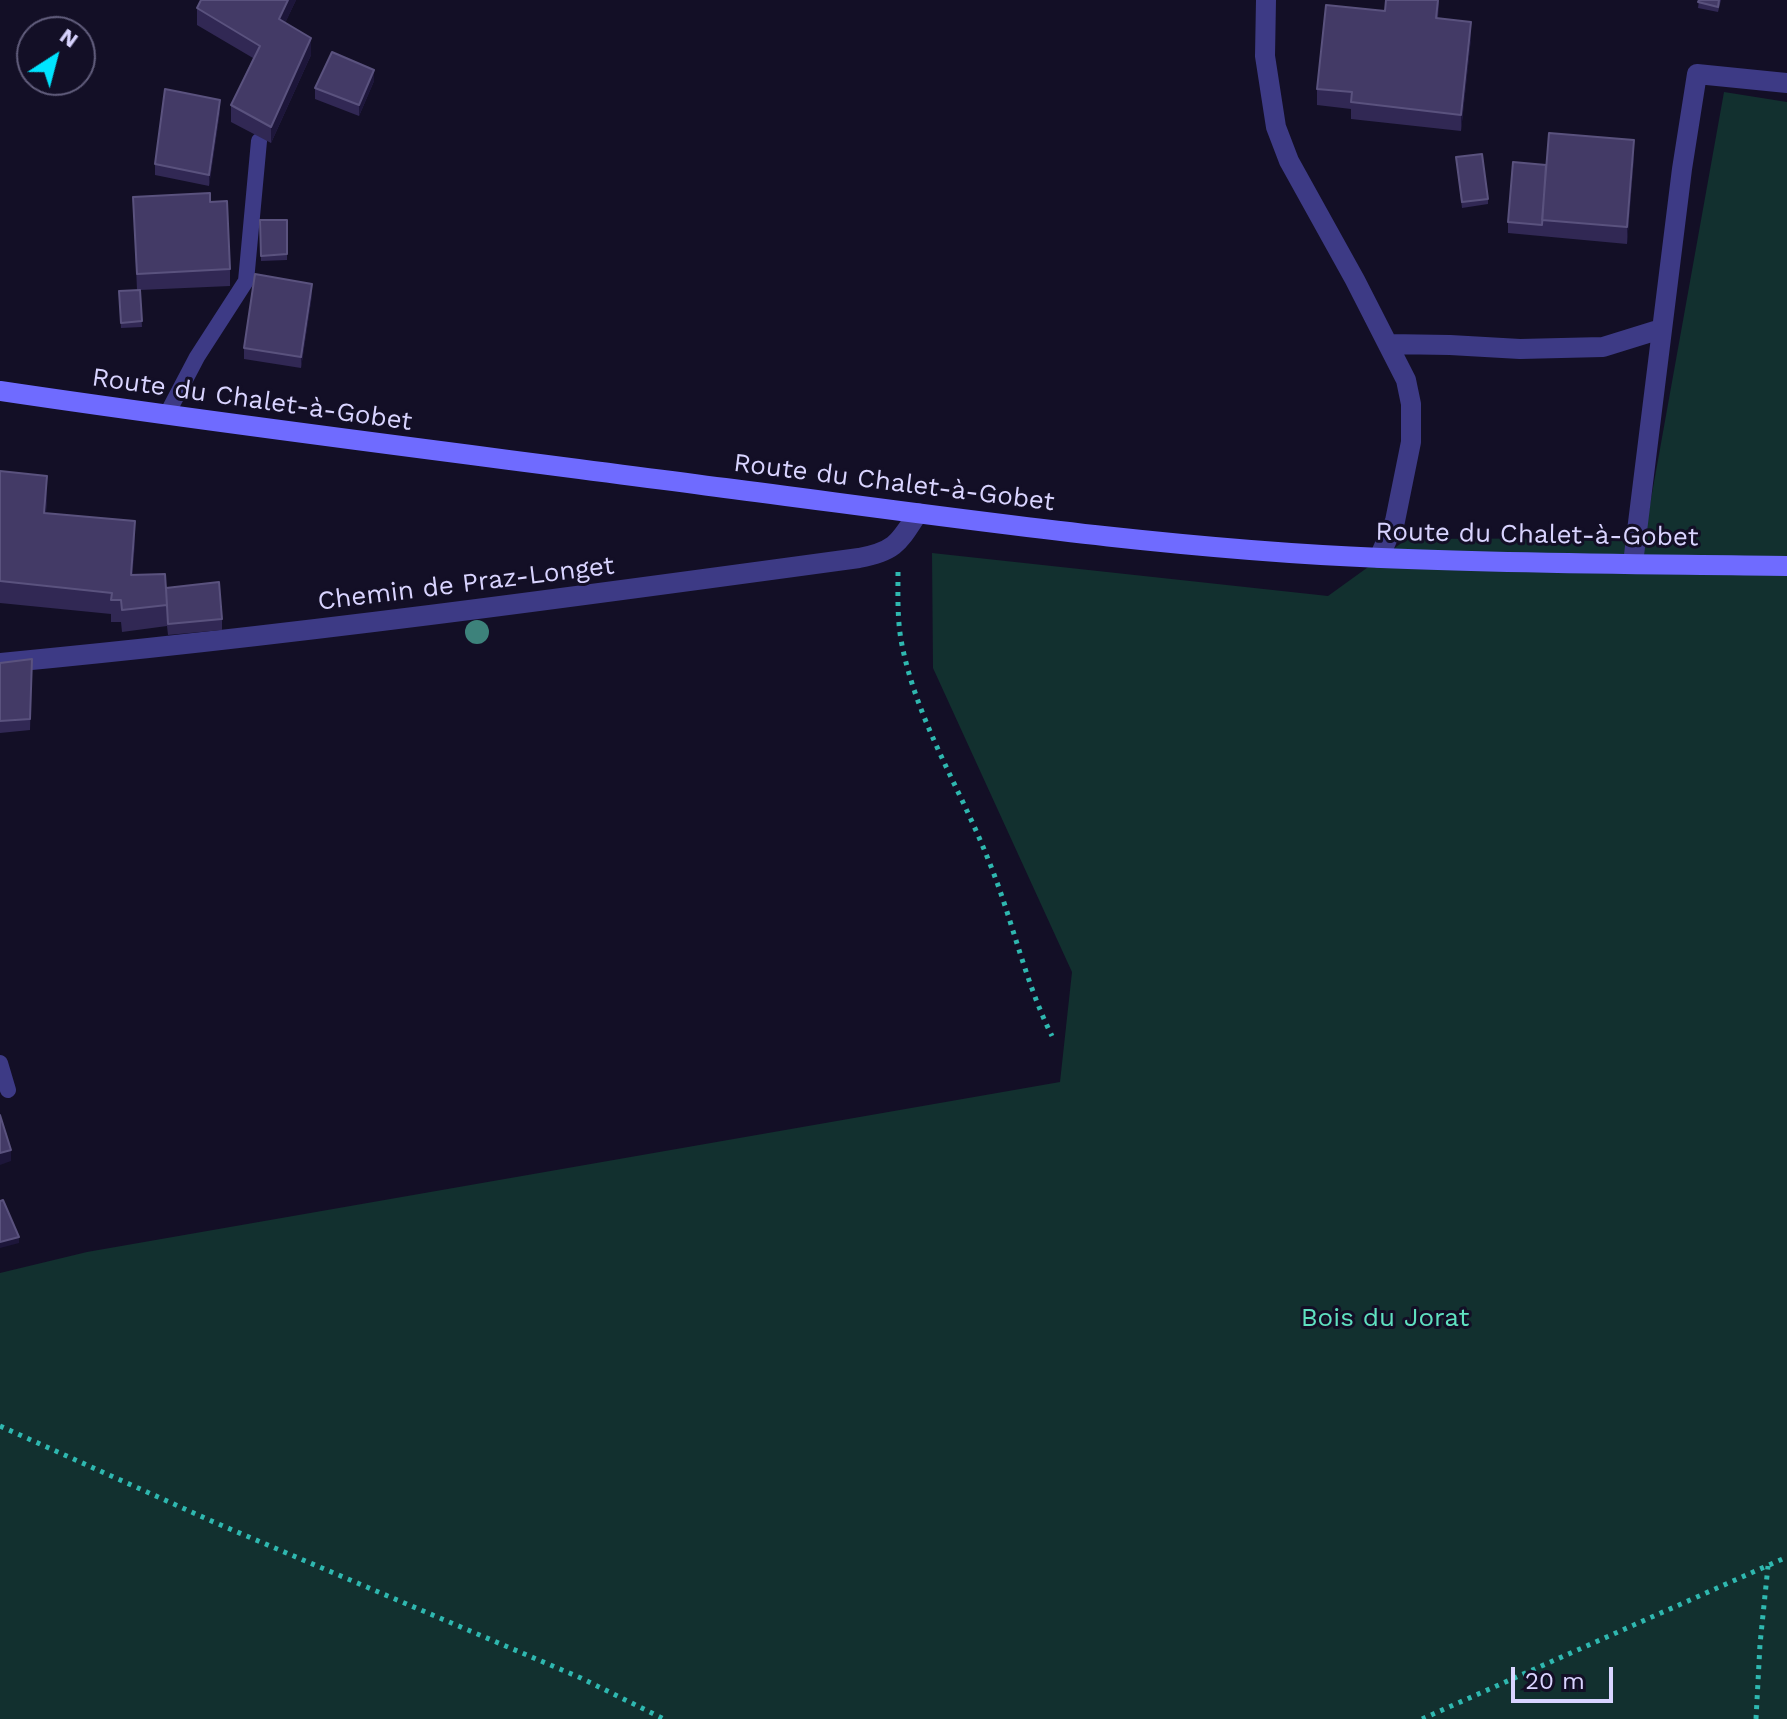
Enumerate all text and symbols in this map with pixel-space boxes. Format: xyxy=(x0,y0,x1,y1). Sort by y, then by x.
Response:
north arrow xyxy=(16,16,96,96)
text: N xyxy=(55,23,83,53)
street label: Route du Chalet-à-Gobet xyxy=(90,362,414,438)
street label: Route du Chalet-à-Gobet xyxy=(732,448,1056,518)
street label: Route du Chalet-à-Gobet xyxy=(1375,517,1699,553)
street label: Chemin de Praz-Longet xyxy=(316,550,616,618)
park label: Bois du Jorat xyxy=(1301,1302,1469,1334)
scale bar xyxy=(1515,1651,1617,1701)
text: 20 m xyxy=(1525,1667,1585,1695)

